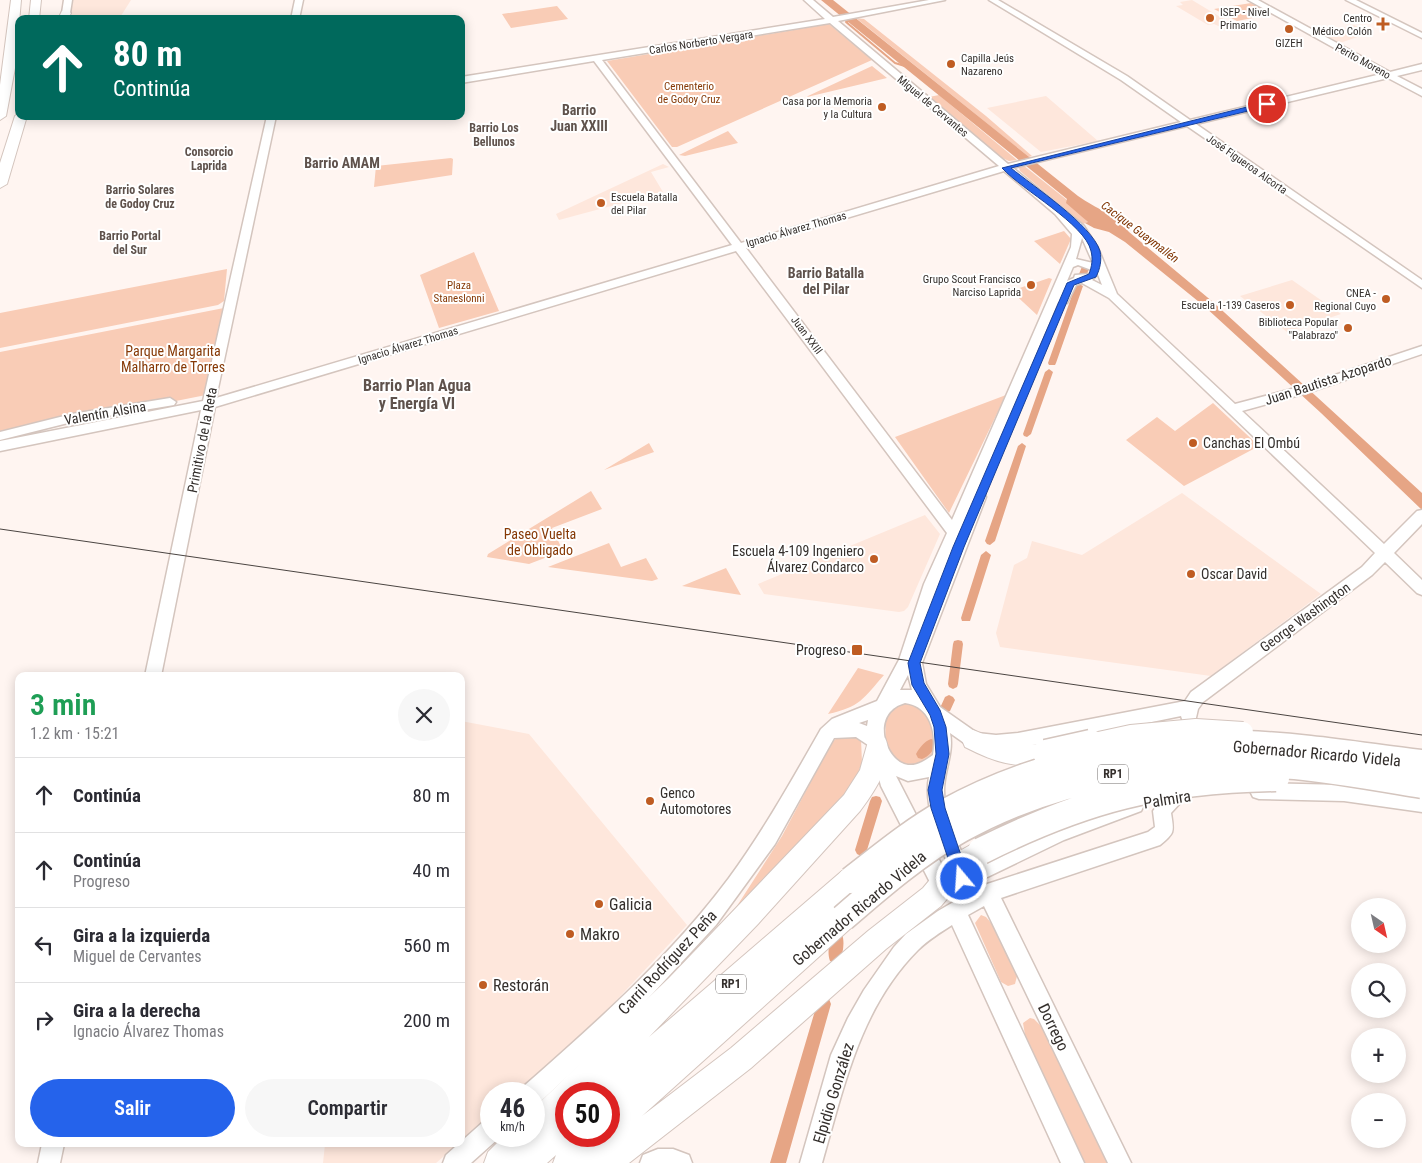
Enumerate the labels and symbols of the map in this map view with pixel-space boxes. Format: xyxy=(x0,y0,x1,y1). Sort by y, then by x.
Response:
place label: ISEP - Nivel Primario xyxy=(1220,6,1269,32)
marker: ISEP - Nivel Primario xyxy=(1204,12,1216,24)
place label: Centro Médico Colón xyxy=(1312,12,1372,38)
marker: Centro Médico Colón xyxy=(1376,17,1390,31)
marker: GIZEH xyxy=(1283,23,1295,35)
street label: Carlos Norberto Vergara xyxy=(648,28,754,57)
place label: GIZEH xyxy=(1275,37,1303,50)
street label: Perito Moreno xyxy=(1333,41,1393,82)
place label: Capilla Jeús Nazareno xyxy=(961,52,1014,78)
marker: Capilla Jeús Nazareno xyxy=(945,58,957,70)
street label: Miguel de Cervantes xyxy=(895,73,971,140)
park label: Cementerio de Godoy Cruz xyxy=(658,80,721,106)
pin xyxy=(1246,83,1288,125)
place label: Casa por la Memoria y la Cultura xyxy=(782,95,872,121)
marker: Casa por la Memoria y la Cultura xyxy=(876,101,888,113)
district label: Barrio Juan XXIII xyxy=(550,102,608,134)
district label: Barrio Los Bellunos xyxy=(469,121,519,149)
street label: José Figueroa Alcorta xyxy=(1204,132,1290,197)
district label: Consorcio Laprida xyxy=(185,145,233,173)
district label: Barrio AMAM xyxy=(304,155,380,171)
district label: Barrio Solares de Godoy Cruz xyxy=(105,183,175,211)
place label: Escuela Batalla del Pilar xyxy=(611,191,677,217)
marker: Escuela Batalla del Pilar xyxy=(595,197,607,209)
water label: Cacique Guaymallén xyxy=(1098,198,1182,266)
street label: Ignacio Álvarez Thomas xyxy=(744,209,848,250)
district label: Barrio Portal del Sur xyxy=(99,229,161,257)
district label: Barrio Batalla del Pilar xyxy=(788,265,865,297)
place label: Grupo Scout Francisco Narciso Laprida xyxy=(923,273,1021,299)
park label: Plaza Staneslonni xyxy=(434,279,484,305)
marker: Grupo Scout Francisco Narciso Laprida xyxy=(1025,279,1037,291)
place label: CNEA - Regional Cuyo xyxy=(1314,287,1376,313)
marker: CNEA - Regional Cuyo xyxy=(1380,293,1392,305)
place label: Escuela 1-139 Caseros xyxy=(1181,299,1280,312)
marker: Escuela 1-139 Caseros xyxy=(1284,299,1296,311)
street label: Juan XXIII xyxy=(788,314,825,357)
place label: Biblioteca Popular "Palabrazo" xyxy=(1259,316,1339,342)
marker: Biblioteca Popular "Palabrazo" xyxy=(1342,322,1354,334)
street label: Ignacio Álvarez Thomas xyxy=(357,324,460,367)
park label: Parque Margarita Malharro de Torres xyxy=(121,343,225,375)
street label: Juan Bautista Azopardo xyxy=(1263,352,1393,408)
district label: Barrio Plan Agua y Energía VI xyxy=(363,376,471,413)
street label: Primitivo de la Reta xyxy=(184,386,220,494)
street label: Valentín Alsina xyxy=(63,398,147,428)
place label: Canchas El Ombú xyxy=(1203,435,1300,451)
marker: Canchas El Ombú xyxy=(1187,437,1199,449)
park label: Paseo Vuelta de Obligado xyxy=(504,526,576,558)
place label: Escuela 4-109 Ingeniero Álvarez Condarco xyxy=(732,543,864,575)
marker: Escuela 4-109 Ingeniero Álvarez Condarco xyxy=(868,553,880,565)
place label: Oscar David xyxy=(1201,566,1267,582)
marker: Oscar David xyxy=(1185,568,1197,580)
street label: George Washington xyxy=(1257,579,1353,655)
place label: Progreso xyxy=(796,642,846,658)
marker: Progreso xyxy=(850,643,864,657)
street label: Gobernador Ricardo Videla xyxy=(1232,737,1402,770)
road number: RP1 xyxy=(1098,764,1128,784)
place label: Genco Automotores xyxy=(660,785,731,817)
street label: Palmira xyxy=(1142,786,1192,813)
marker: Genco Automotores xyxy=(644,795,656,807)
street label: Gobernador Ricardo Videla xyxy=(789,847,930,970)
position arrow xyxy=(935,852,987,904)
place label: Galicia xyxy=(609,895,652,914)
marker: Galicia xyxy=(593,898,605,910)
north arrow xyxy=(1351,898,1406,952)
street label: Carril Rodríguez Peña xyxy=(614,906,721,1019)
place label: Makro xyxy=(580,925,620,944)
marker: Makro xyxy=(564,928,576,940)
road number: RP1 xyxy=(716,974,746,994)
place label: Restorán xyxy=(493,976,549,995)
marker: Restorán xyxy=(477,979,489,991)
street label: Dorrego xyxy=(1034,1001,1073,1054)
street label: Elpidio González xyxy=(809,1040,858,1146)
speed limit sign: 50 xyxy=(555,1082,620,1147)

